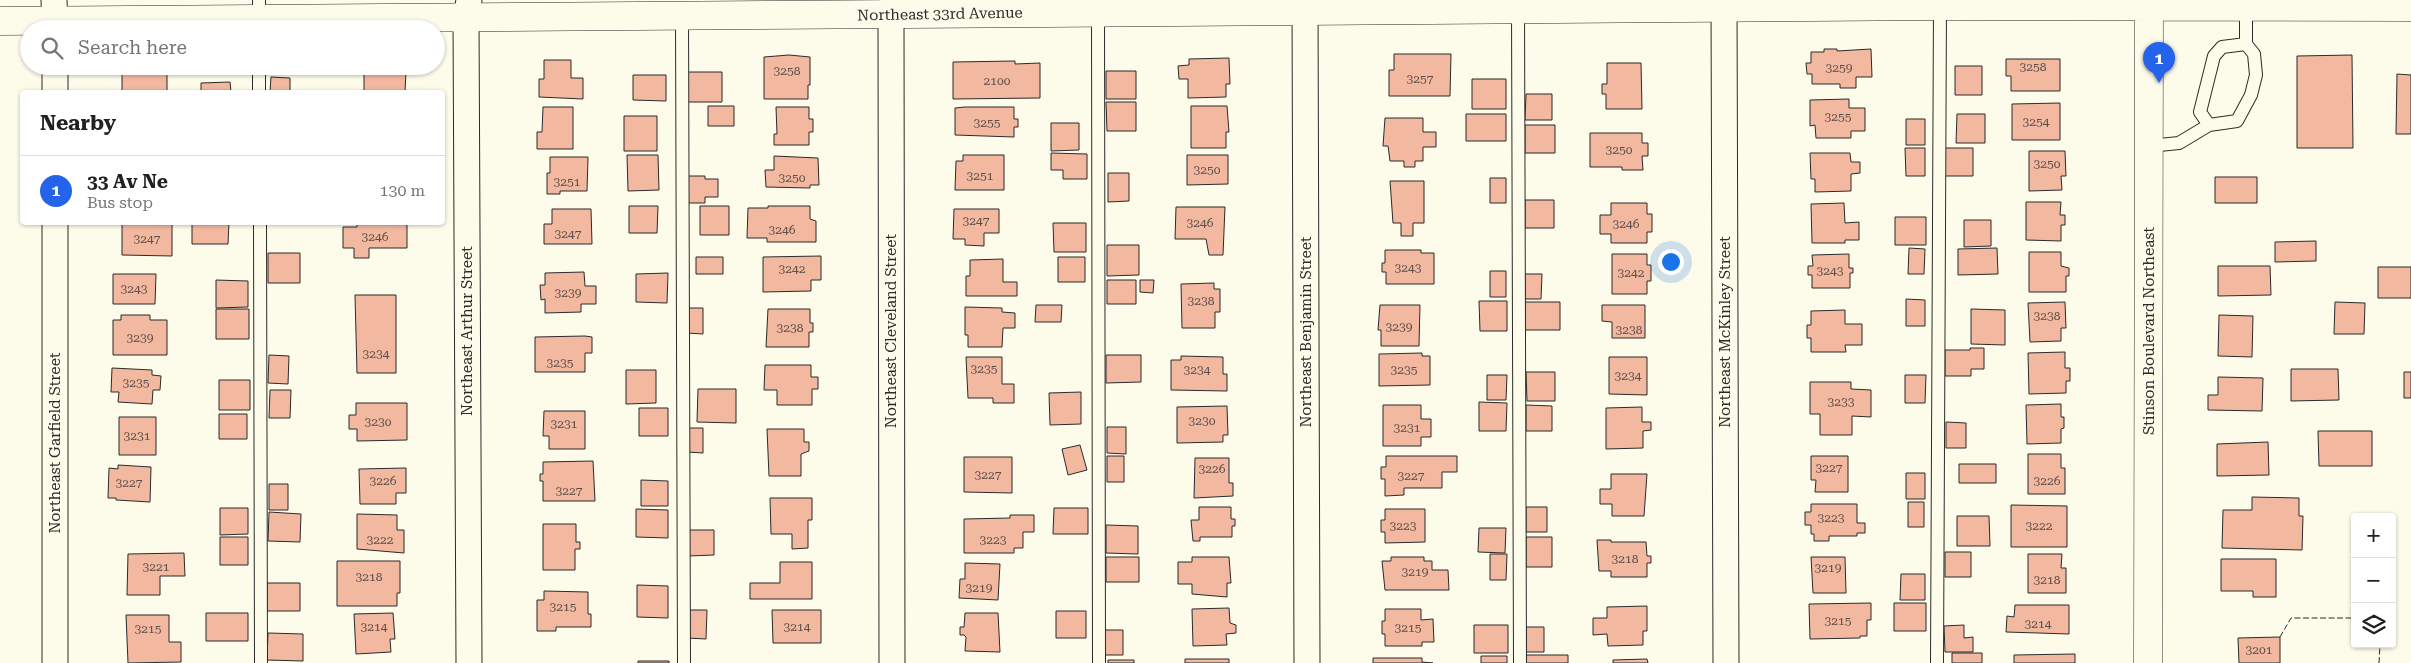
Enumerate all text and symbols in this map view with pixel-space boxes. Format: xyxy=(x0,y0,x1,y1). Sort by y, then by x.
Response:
street label: Northeast 33rd Avenue xyxy=(857,4,1023,24)
search box xyxy=(20,20,445,75)
icon: search xyxy=(38,34,66,62)
text: Search here xyxy=(78,36,187,59)
pin: 1 xyxy=(2143,42,2175,83)
house number: 3258 xyxy=(2020,60,2047,74)
house number: 3259 xyxy=(1826,61,1853,75)
house number: 3258 xyxy=(774,64,801,78)
house number: 3257 xyxy=(1407,72,1434,86)
house number: 2100 xyxy=(984,74,1011,88)
house number: 3255 xyxy=(1825,110,1852,124)
text: Nearby xyxy=(40,111,116,135)
house number: 3254 xyxy=(2023,115,2050,129)
house number: 3255 xyxy=(974,116,1001,130)
house number: 3250 xyxy=(1606,143,1633,157)
house number: 3250 xyxy=(2034,157,2061,171)
house number: 3250 xyxy=(1194,163,1221,177)
house number: 3251 xyxy=(967,169,994,183)
text: 33 Av Ne xyxy=(87,170,168,193)
house number: 3250 xyxy=(779,171,806,185)
house number: 3251 xyxy=(554,175,581,189)
text: 1 xyxy=(52,181,60,200)
text: 130 m xyxy=(379,181,425,200)
text: Bus stop xyxy=(87,193,153,212)
house number: 3247 xyxy=(963,214,990,228)
house number: 3246 xyxy=(1187,216,1214,230)
house number: 3246 xyxy=(1613,217,1640,231)
house number: 3246 xyxy=(769,223,796,237)
house number: 3247 xyxy=(555,227,582,241)
street label: Stinson Boulevard Northeast xyxy=(2140,227,2158,435)
house number: 3246 xyxy=(362,230,389,244)
house number: 3247 xyxy=(134,232,161,246)
street label: Northeast Cleveland Street xyxy=(882,233,900,428)
street label: Northeast Benjamin Street xyxy=(1297,236,1315,428)
street label: Northeast McKinley Street xyxy=(1716,236,1734,428)
street label: Northeast Arthur Street xyxy=(458,246,476,416)
your location xyxy=(1658,249,1684,275)
house number: 3243 xyxy=(1395,261,1422,275)
house number: 3242 xyxy=(779,262,806,276)
house number: 3243 xyxy=(1817,264,1844,278)
house number: 3242 xyxy=(1618,266,1645,280)
house number: 3243 xyxy=(121,282,148,296)
house number: 3239 xyxy=(555,286,582,300)
house number: 3238 xyxy=(1188,294,1215,308)
house number: 3238 xyxy=(2034,309,2061,323)
house number: 3239 xyxy=(1386,320,1413,334)
house number: 3238 xyxy=(777,321,804,335)
house number: 3238 xyxy=(1616,323,1643,337)
house number: 3239 xyxy=(127,331,154,345)
house number: 3234 xyxy=(363,347,390,361)
street label: Northeast Garfield Street xyxy=(46,352,64,534)
house number: 3235 xyxy=(547,356,574,370)
house number: 3235 xyxy=(971,362,998,376)
house number: 3234 xyxy=(1184,363,1211,377)
house number: 3235 xyxy=(1391,363,1418,377)
house number: 3234 xyxy=(1615,369,1642,383)
house number: 3235 xyxy=(123,376,150,390)
house number: 3233 xyxy=(1828,395,1855,409)
house number: 3230 xyxy=(1189,414,1216,428)
house number: 3230 xyxy=(365,415,392,429)
house number: 3231 xyxy=(551,417,578,431)
house number: 3231 xyxy=(1394,421,1421,435)
house number: 3231 xyxy=(124,429,151,443)
house number: 3227 xyxy=(1816,461,1843,475)
house number: 3226 xyxy=(1199,462,1226,476)
house number: 3227 xyxy=(975,468,1002,482)
house number: 3227 xyxy=(1398,469,1425,483)
house number: 3226 xyxy=(370,474,397,488)
house number: 3226 xyxy=(2034,474,2061,488)
house number: 3227 xyxy=(116,476,143,490)
house number: 3227 xyxy=(556,484,583,498)
house number: 3223 xyxy=(1818,511,1845,525)
map controls xyxy=(2351,513,2396,648)
button: + xyxy=(2351,513,2396,558)
house number: 3223 xyxy=(1390,519,1417,533)
house number: 3222 xyxy=(2026,519,2053,533)
house number: 3222 xyxy=(367,533,394,547)
house number: 3223 xyxy=(980,533,1007,547)
house number: 3218 xyxy=(1612,552,1639,566)
button: − xyxy=(2351,558,2396,603)
house number: 3221 xyxy=(143,560,170,574)
house number: 3219 xyxy=(1815,561,1842,575)
house number: 3219 xyxy=(1402,565,1429,579)
house number: 3218 xyxy=(356,570,383,584)
house number: 3218 xyxy=(2034,573,2061,587)
house number: 3219 xyxy=(966,581,993,595)
house number: 3215 xyxy=(550,600,577,614)
button: layers xyxy=(2351,603,2396,648)
house number: 3215 xyxy=(1825,614,1852,628)
house number: 3214 xyxy=(2025,617,2052,631)
house number: 3214 xyxy=(361,620,388,634)
house number: 3214 xyxy=(784,620,811,634)
house number: 3215 xyxy=(1395,621,1422,635)
house number: 3215 xyxy=(135,622,162,636)
house number: 3201 xyxy=(2246,643,2273,657)

